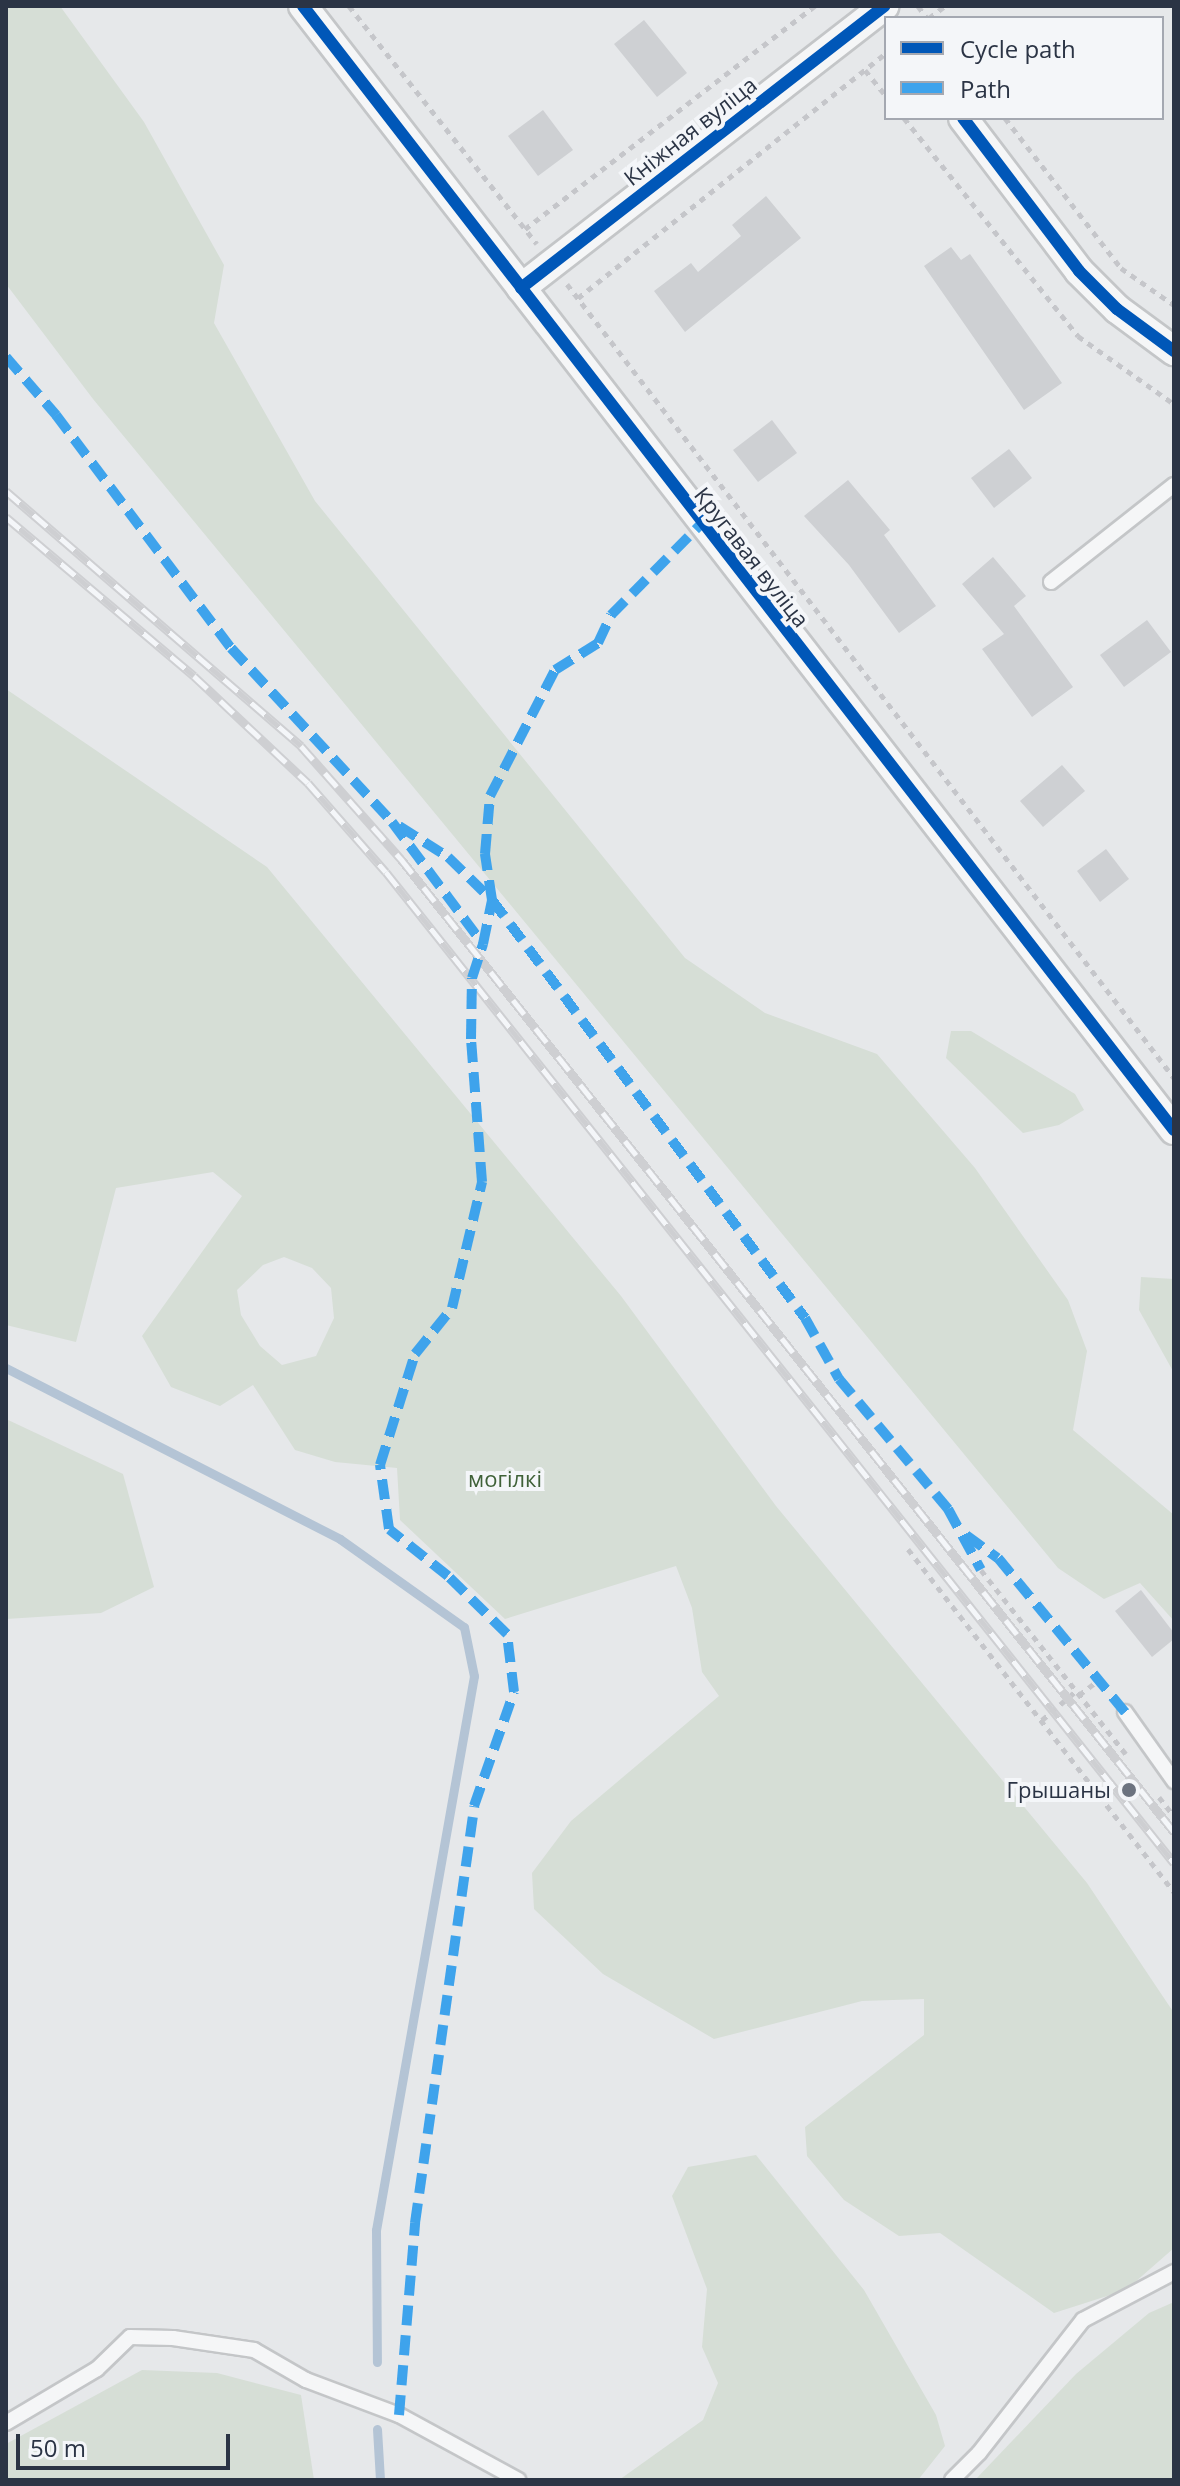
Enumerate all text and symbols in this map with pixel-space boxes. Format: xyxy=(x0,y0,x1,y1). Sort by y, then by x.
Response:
legend xyxy=(884,16,1164,120)
text: Cycle path xyxy=(960,32,1076,65)
street label: Кніжная вуліца xyxy=(618,71,762,191)
text: Path xyxy=(960,72,1011,105)
street label: Кругавая вуліца xyxy=(689,482,815,632)
park label: могілкі xyxy=(468,1466,542,1492)
place label: Грышаны xyxy=(1007,1777,1111,1803)
marker: Грышаны xyxy=(1118,1779,1140,1801)
scale bar xyxy=(20,2418,234,2468)
text: 50 m xyxy=(30,2431,86,2464)

